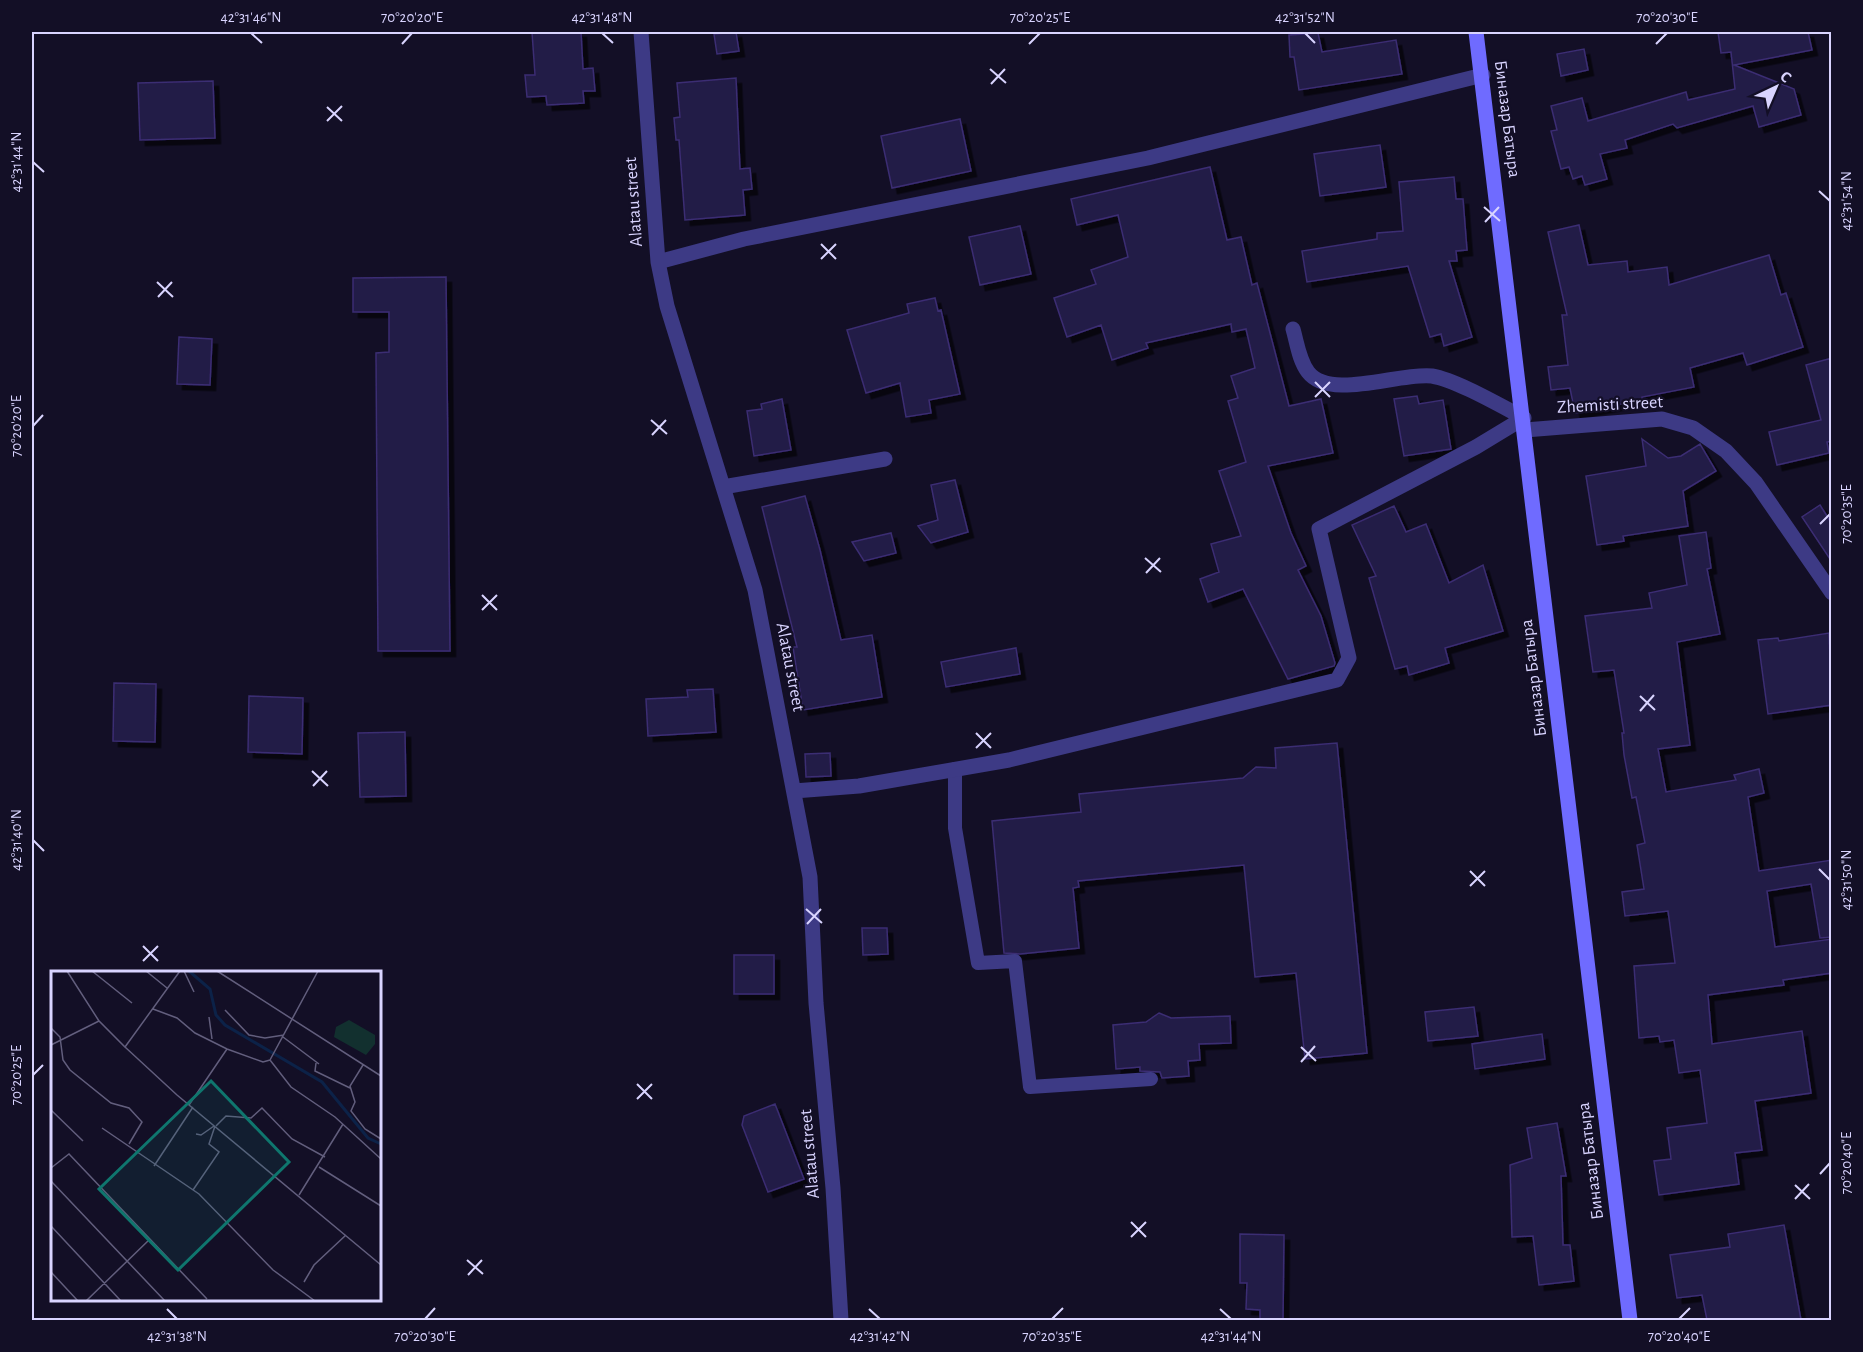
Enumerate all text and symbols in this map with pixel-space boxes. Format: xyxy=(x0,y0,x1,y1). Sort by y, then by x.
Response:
text: 42°31'46"N xyxy=(221,10,281,25)
text: 70°20'20"E xyxy=(381,10,443,25)
text: 42°31'48"N xyxy=(571,10,633,25)
text: 70°20'25"E xyxy=(1010,10,1070,25)
text: 42°31'52"N xyxy=(1275,10,1335,25)
text: 70°20'30"E xyxy=(1636,10,1698,25)
north arrow xyxy=(1746,57,1806,117)
street label: Биназар Батыра xyxy=(1491,59,1523,179)
text: С xyxy=(1777,68,1795,86)
text: 42°31'44"N xyxy=(9,131,24,193)
street label: Alatau street xyxy=(622,156,646,247)
text: 42°31'54"N xyxy=(1839,171,1854,231)
street label: Zhemisti street xyxy=(1557,393,1664,417)
text: 70°20'20"E xyxy=(9,395,24,457)
text: 70°20'35"E xyxy=(1839,484,1854,544)
street label: Биназар Батыра xyxy=(1518,618,1550,738)
street label: Alatau street xyxy=(773,621,807,713)
text: 42°31'40"N xyxy=(9,809,24,871)
text: 42°31'50"N xyxy=(1839,850,1854,910)
inset map xyxy=(51,971,381,1301)
text: 70°20'25"E xyxy=(9,1045,24,1105)
street label: Биназар Батыра xyxy=(1575,1101,1607,1221)
street label: Alatau street xyxy=(797,1108,823,1200)
text: 70°20'40"E xyxy=(1839,1132,1854,1194)
text: 42°31'38"N xyxy=(147,1329,207,1344)
text: 70°20'30"E xyxy=(394,1329,456,1344)
text: 42°31'42"N xyxy=(850,1329,910,1344)
text: 70°20'35"E xyxy=(1022,1329,1082,1344)
text: 42°31'44"N xyxy=(1200,1329,1262,1344)
text: 70°20'40"E xyxy=(1648,1329,1710,1344)

